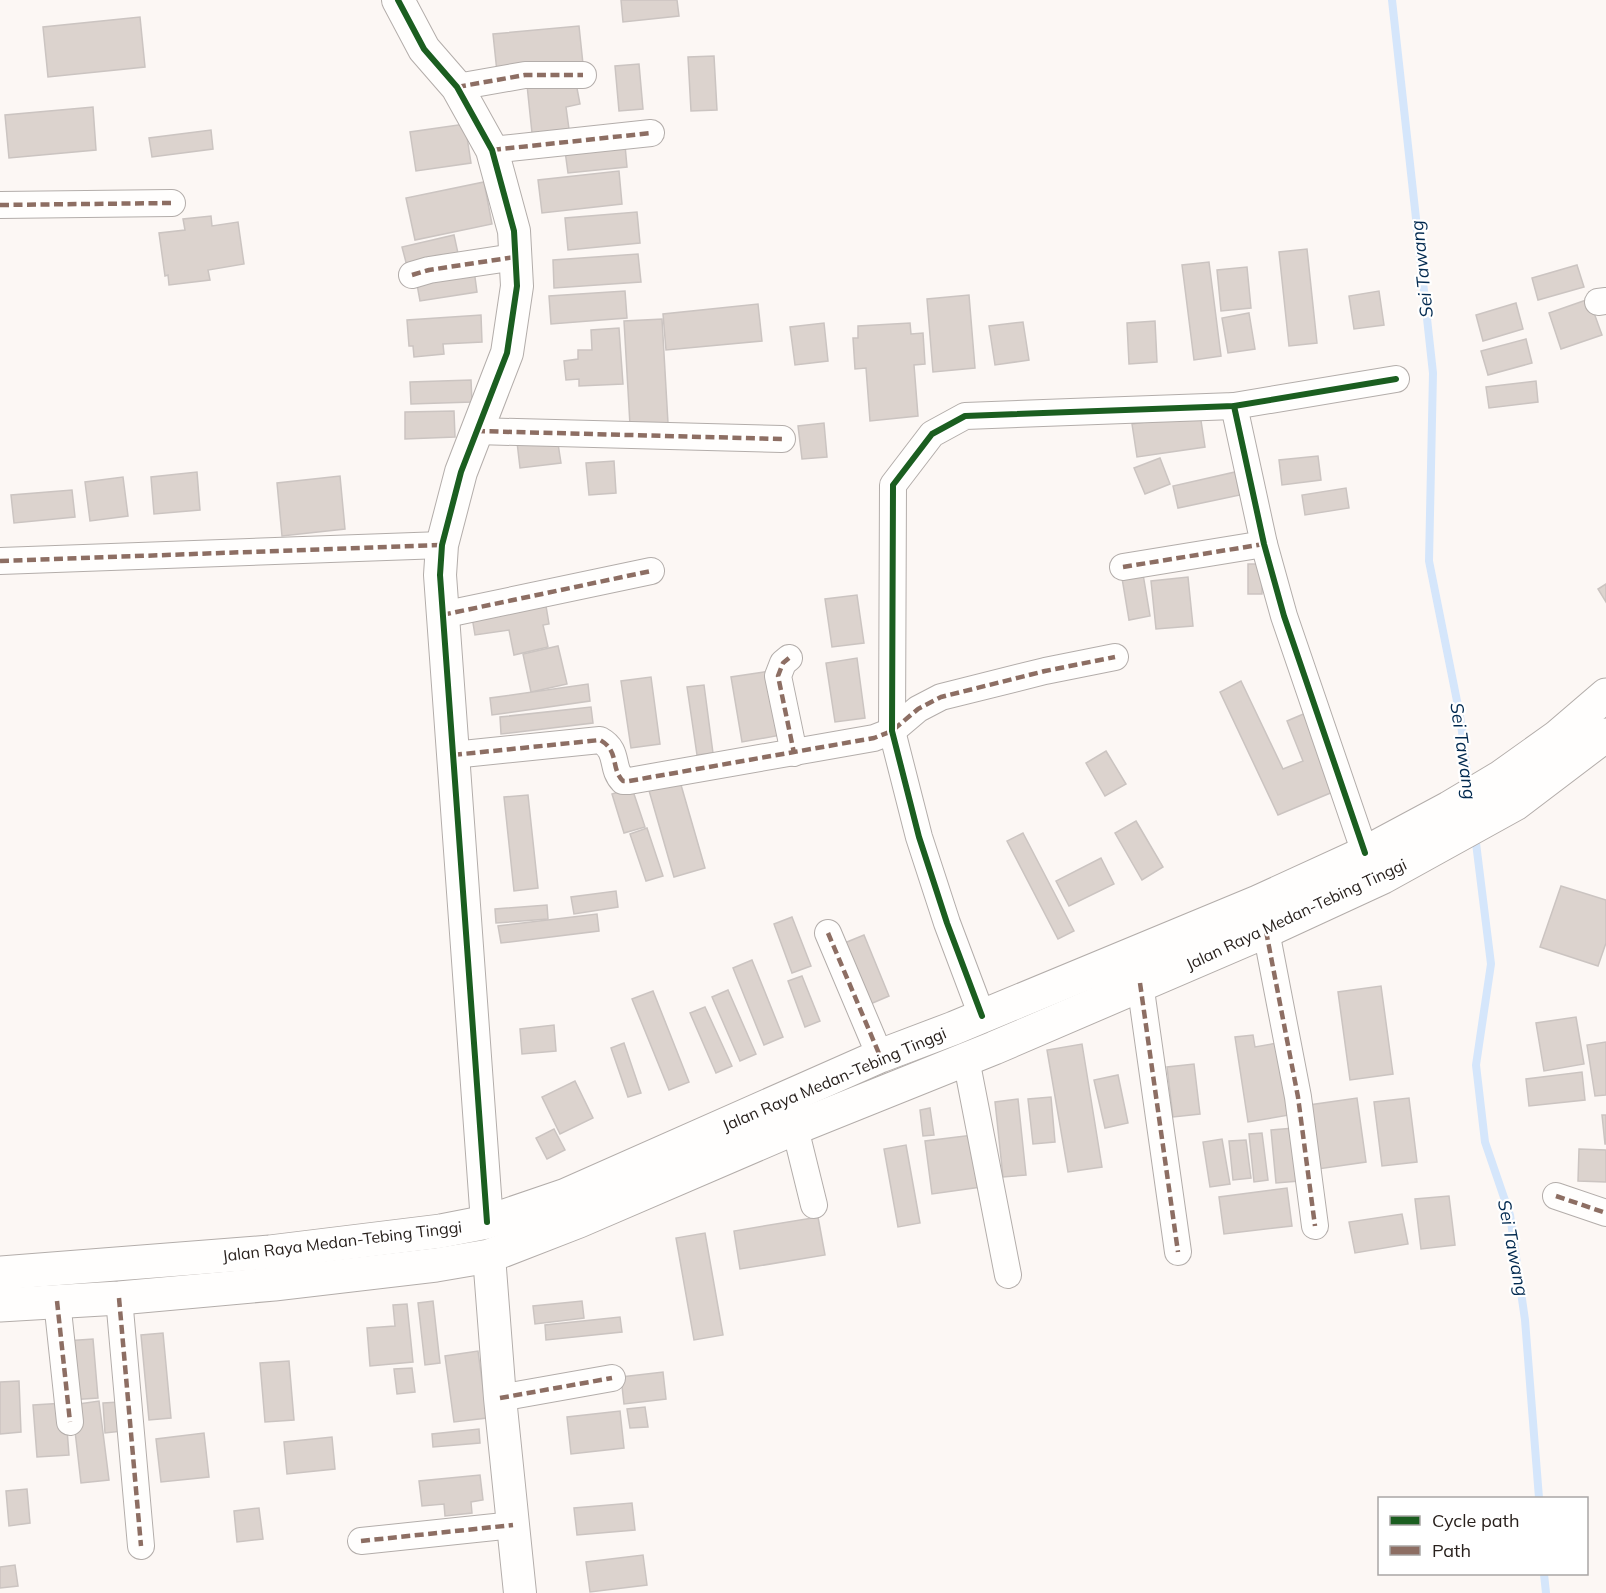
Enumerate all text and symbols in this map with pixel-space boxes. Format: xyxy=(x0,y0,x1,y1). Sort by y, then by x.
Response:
water label: Sei Tawang xyxy=(1405,219,1438,319)
water label: Sei Tawang xyxy=(1445,701,1482,801)
street label: Jalan Raya Medan-Tebing Tinggi xyxy=(1182,854,1410,974)
street label: Jalan Raya Medan-Tebing Tinggi xyxy=(719,1023,949,1135)
water label: Sei Tawang xyxy=(1493,1198,1534,1298)
street label: Jalan Raya Medan-Tebing Tinggi xyxy=(221,1216,463,1266)
legend xyxy=(1378,1497,1588,1575)
text: Cycle path xyxy=(1432,1509,1519,1532)
text: Path xyxy=(1432,1539,1471,1562)

